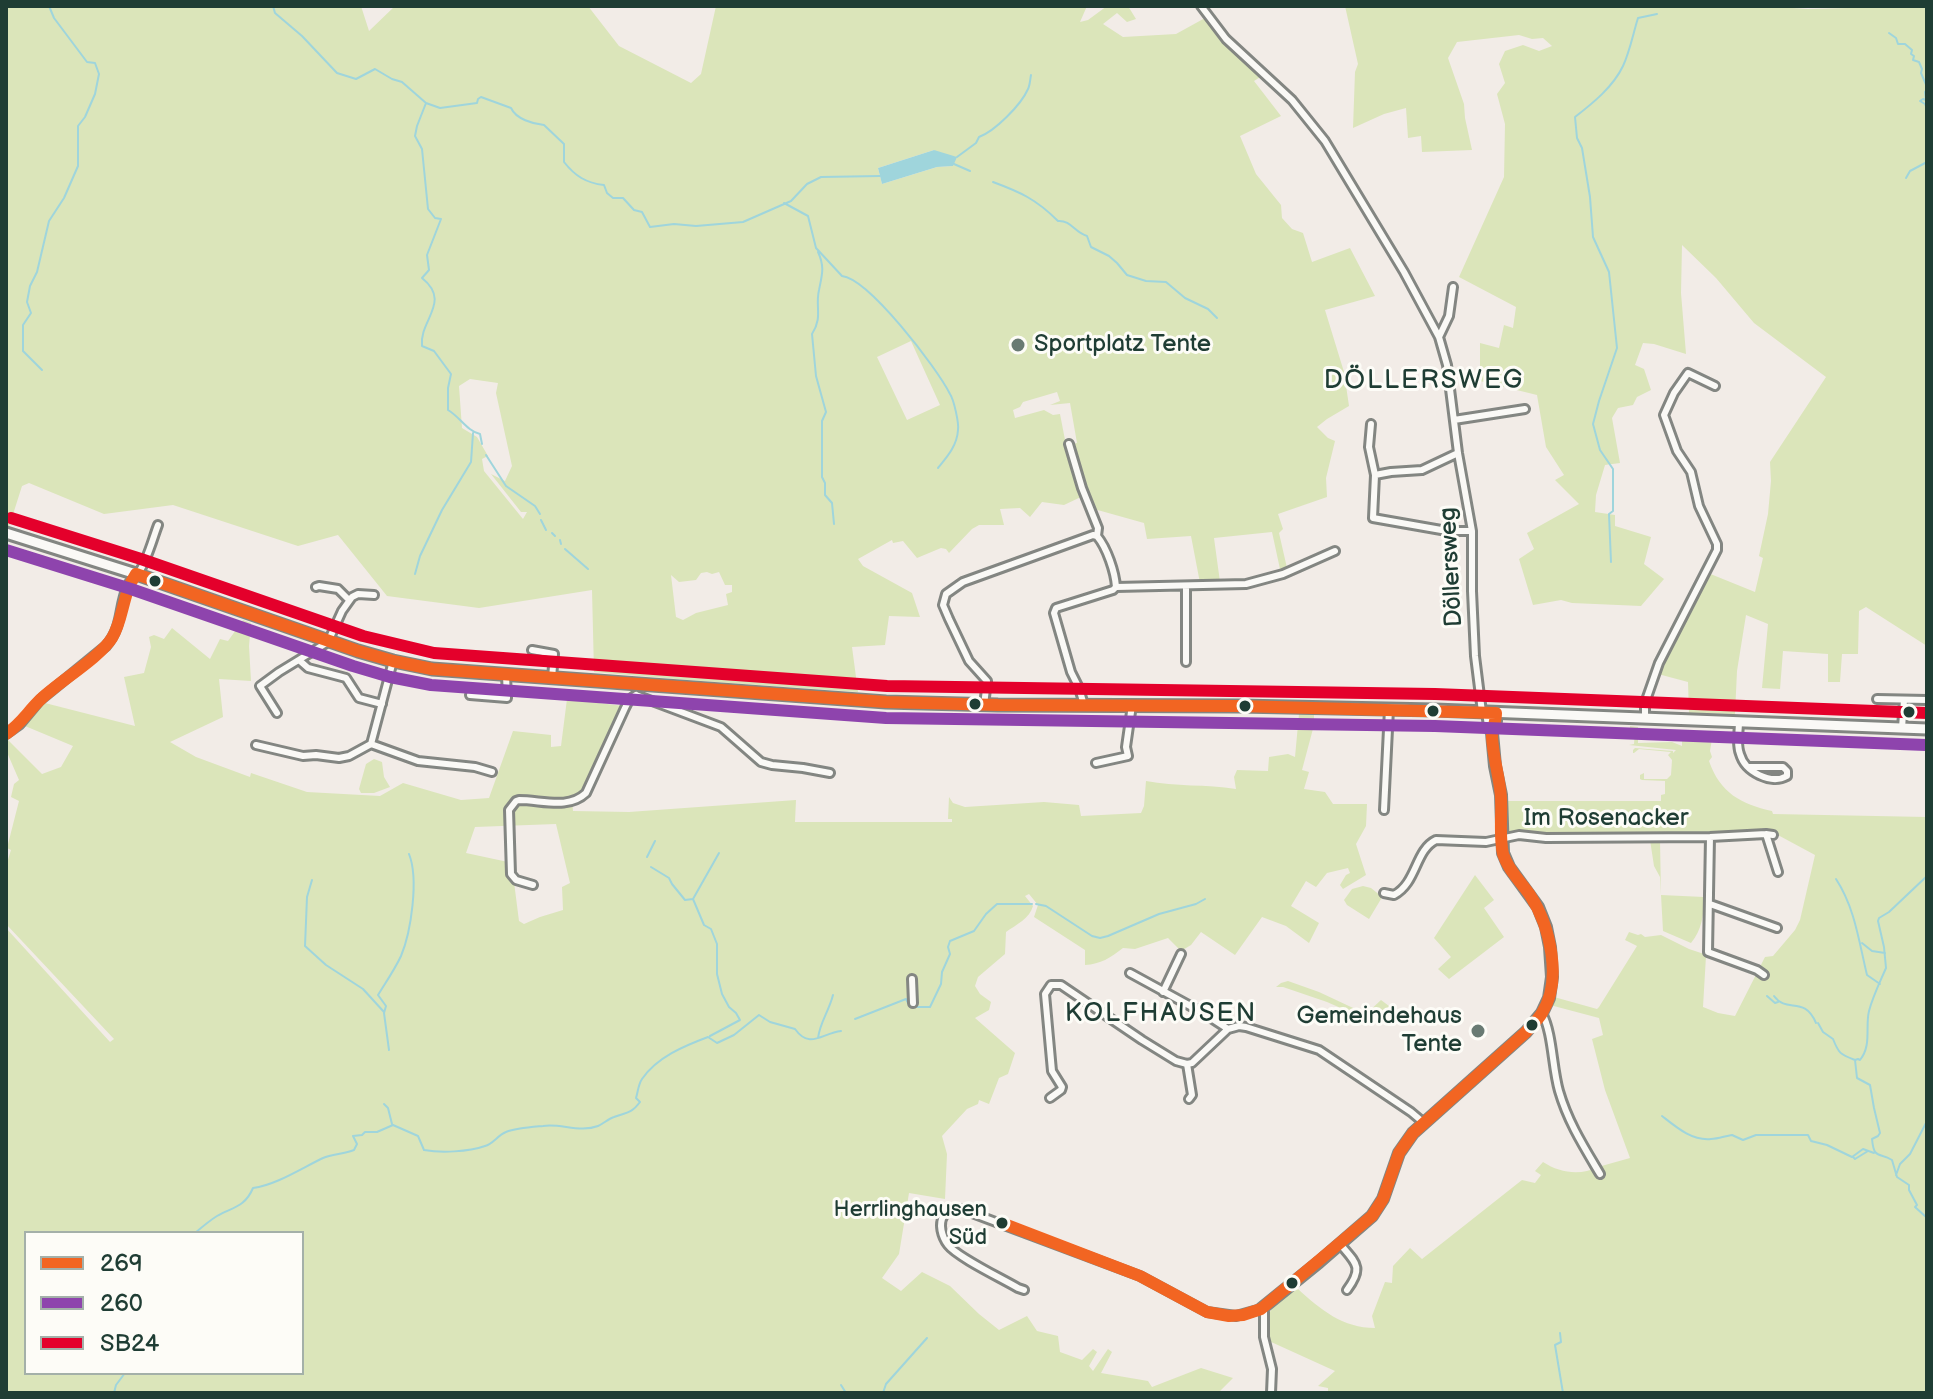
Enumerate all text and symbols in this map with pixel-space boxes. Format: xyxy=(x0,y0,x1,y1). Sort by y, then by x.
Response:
place label: Sportplatz Tente xyxy=(1034,331,1211,359)
marker: Sportplatz Tente xyxy=(1009,336,1027,354)
district label: DÖLLERSWEG xyxy=(1324,365,1524,397)
street label: Döllersweg xyxy=(1434,506,1470,628)
unlabelled marker xyxy=(147,573,163,589)
unlabelled marker xyxy=(967,696,983,712)
unlabelled marker xyxy=(1237,698,1253,714)
unlabelled marker xyxy=(1425,703,1441,719)
unlabelled marker xyxy=(1901,704,1917,720)
street label: Im Rosenacker xyxy=(1524,805,1688,833)
district label: KOLFHAUSEN xyxy=(1065,998,1257,1030)
place label: Gemeindehaus Tente xyxy=(1296,1003,1462,1059)
unlabelled marker xyxy=(1524,1017,1540,1033)
marker: Gemeindehaus Tente xyxy=(1469,1022,1487,1040)
place label: Herrlinghausen Süd xyxy=(834,1197,987,1248)
marker: Herrlinghausen Süd xyxy=(994,1215,1010,1231)
legend xyxy=(24,1231,304,1375)
text: 269 xyxy=(100,1249,143,1278)
unlabelled marker xyxy=(1284,1275,1300,1291)
text: 260 xyxy=(100,1289,143,1318)
text: SB24 xyxy=(100,1329,159,1358)

